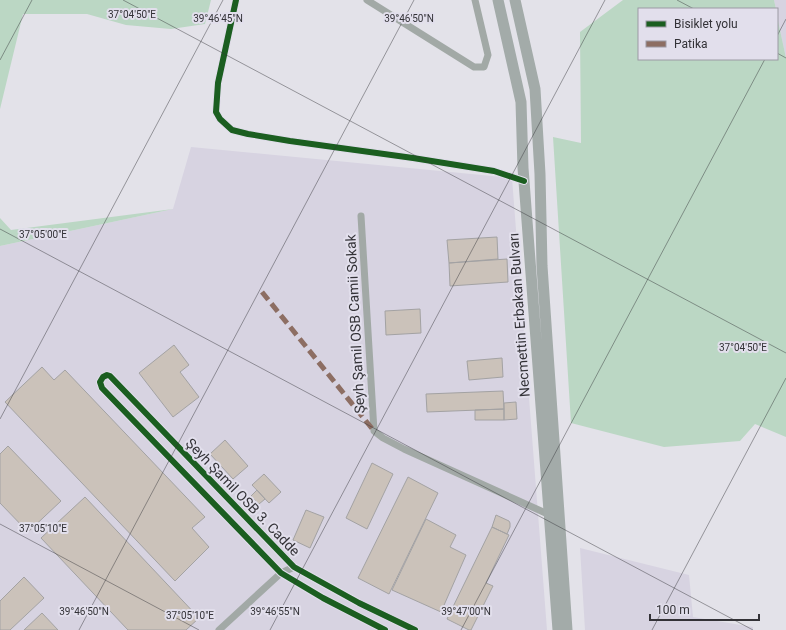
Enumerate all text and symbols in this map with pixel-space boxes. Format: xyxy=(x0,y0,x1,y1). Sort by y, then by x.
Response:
legend xyxy=(638,8,778,60)
text: 37°04'50"E xyxy=(108,9,156,20)
text: 39°46'45"N xyxy=(193,13,243,24)
text: 39°46'50"N xyxy=(384,13,434,24)
text: Bisiklet yolu xyxy=(674,17,738,31)
text: Patika xyxy=(674,37,708,51)
text: 37°05'00"E xyxy=(19,229,67,240)
street label: Necmettin Erbakan Bulvarı xyxy=(505,232,533,398)
street label: Şeyh Şamil OSB Camii Sokak xyxy=(342,233,368,414)
text: 37°04'50"E xyxy=(719,342,767,353)
street label: Şeyh Şamil OSB 3. Cadde xyxy=(183,435,303,559)
text: 37°05'10"E xyxy=(19,523,67,534)
scale bar xyxy=(650,596,759,622)
text: 100 m xyxy=(656,603,690,617)
text: 39°46'50"N xyxy=(59,606,109,617)
text: 39°46'55"N xyxy=(250,606,300,617)
text: 39°47'00"N xyxy=(441,606,491,617)
text: 37°05'10"E xyxy=(166,610,214,621)

